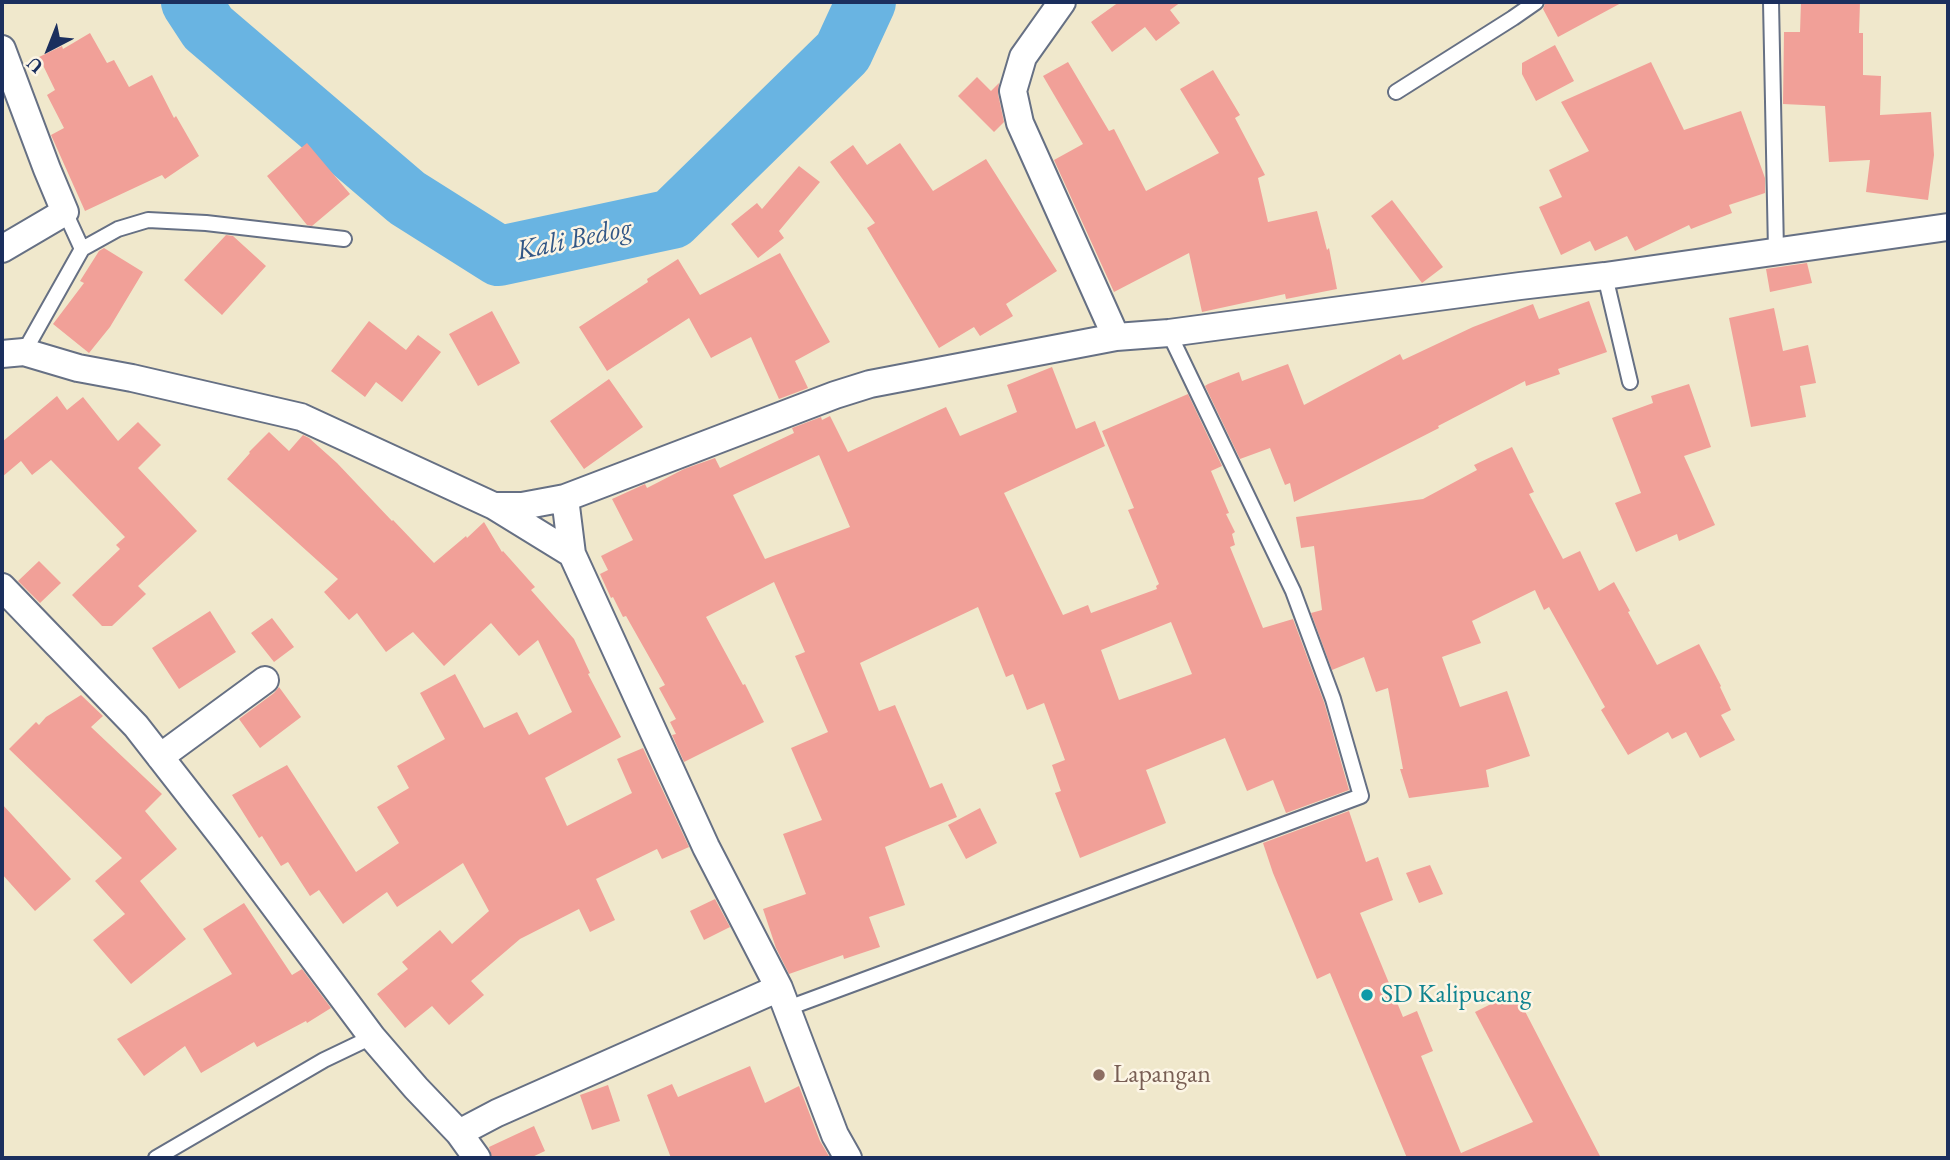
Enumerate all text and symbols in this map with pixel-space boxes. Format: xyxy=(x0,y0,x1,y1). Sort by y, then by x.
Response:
north arrow xyxy=(14,14,84,84)
text: U xyxy=(21,51,48,79)
water label: Kali Bedog xyxy=(513,211,635,269)
place label: SD Kalipucang xyxy=(1381,979,1531,1011)
marker: SD Kalipucang xyxy=(1359,987,1375,1003)
place label: Lapangan xyxy=(1113,1059,1211,1091)
marker: Lapangan xyxy=(1091,1067,1107,1083)

